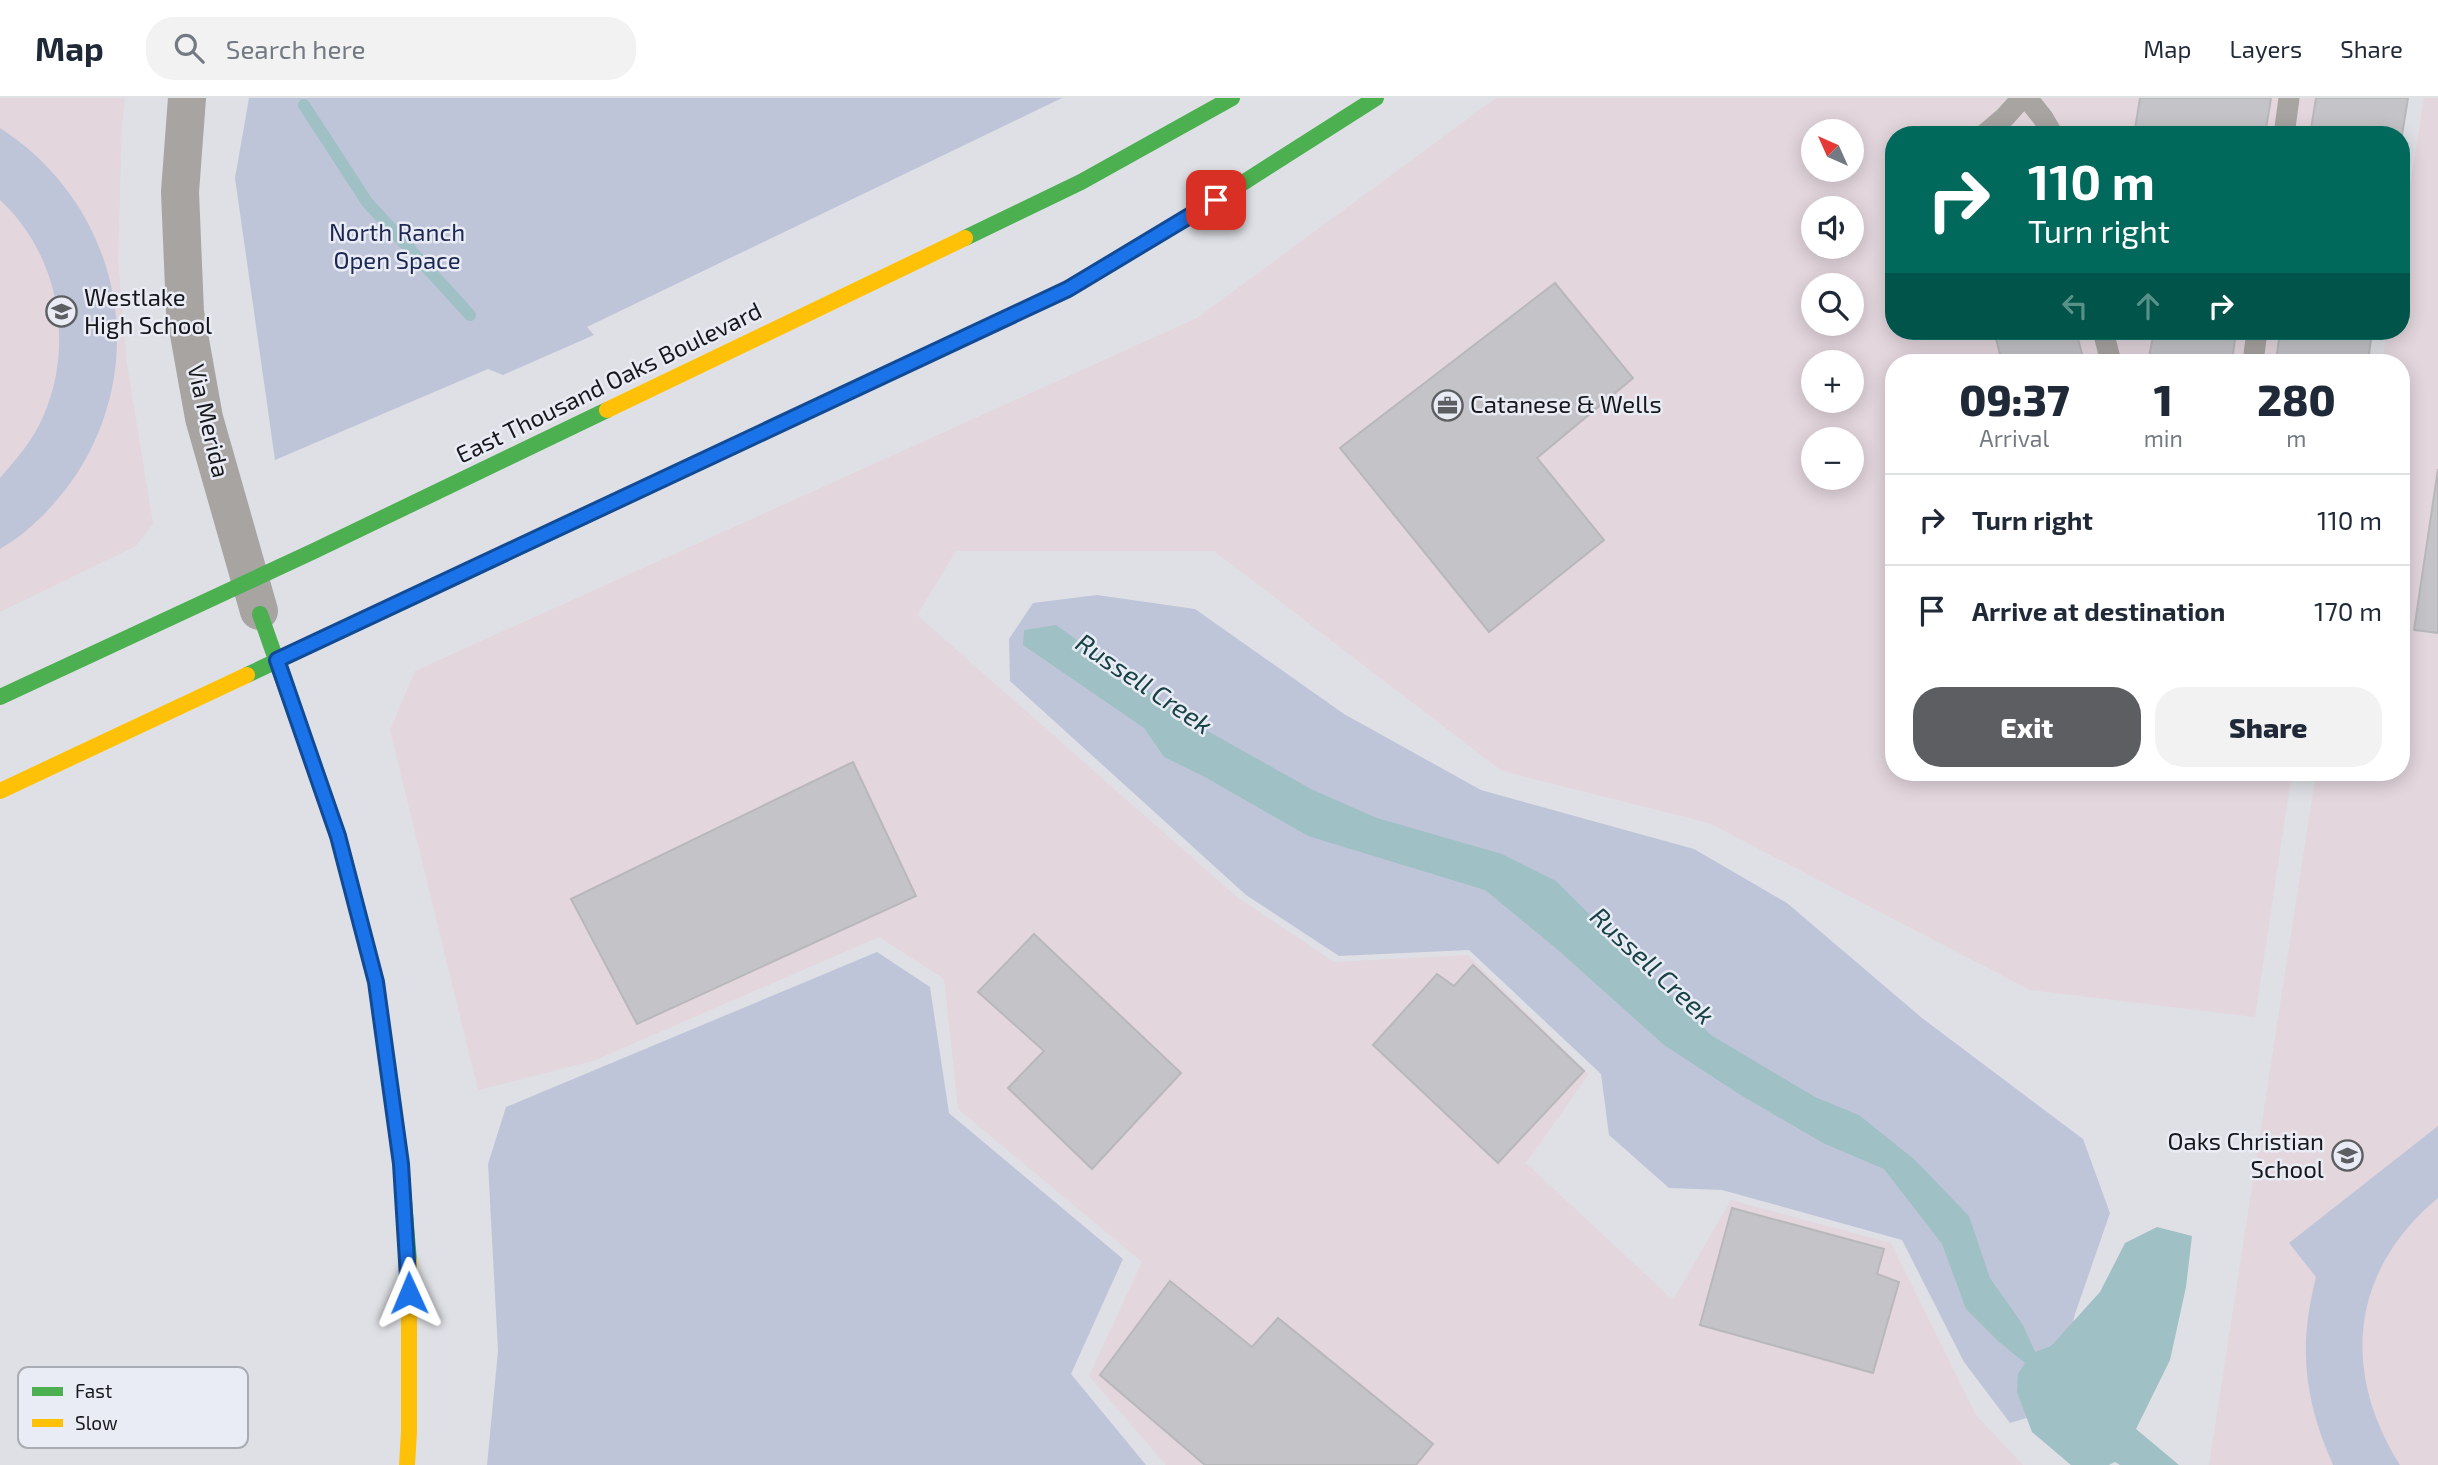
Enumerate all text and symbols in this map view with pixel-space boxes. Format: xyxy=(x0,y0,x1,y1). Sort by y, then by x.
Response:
search box xyxy=(146,17,636,80)
text: Map xyxy=(35,28,104,68)
icon: search xyxy=(170,29,208,67)
text: Search here xyxy=(226,33,365,64)
text: Map xyxy=(2143,34,2191,63)
text: Layers xyxy=(2229,34,2302,63)
text: Share xyxy=(2340,34,2403,63)
north arrow xyxy=(1801,119,1864,182)
map controls xyxy=(1801,119,1864,490)
text: 110 m xyxy=(2028,151,2155,210)
icon: right xyxy=(1913,154,2004,245)
pin xyxy=(1186,170,1246,230)
icon: arrive xyxy=(1197,181,1235,219)
button: sound xyxy=(1801,196,1864,259)
text: Turn right xyxy=(2028,211,2170,249)
park label: North Ranch Open Space xyxy=(329,217,465,274)
button: search xyxy=(1801,273,1864,336)
place label: Westlake High School xyxy=(84,282,212,339)
icon: left xyxy=(2056,287,2094,325)
icon: ahead xyxy=(2129,287,2167,325)
icon: right xyxy=(2202,287,2240,325)
school or university icon: Westlake High School xyxy=(44,295,78,329)
street label: East Thousand Oaks Boulevard xyxy=(451,295,766,468)
button: + xyxy=(1801,350,1864,413)
street label: Via Merida xyxy=(182,361,237,480)
text: 09:37 xyxy=(1959,374,2069,424)
text: 1 xyxy=(2154,374,2173,424)
text: 280 xyxy=(2257,374,2336,424)
office icon: Catanese & Wells xyxy=(1430,388,1464,422)
place label: Catanese & Wells xyxy=(1470,389,1662,418)
text: Arrival xyxy=(1979,424,2049,452)
text: min xyxy=(2144,424,2183,452)
text: m xyxy=(2286,424,2307,452)
button: − xyxy=(1801,427,1864,490)
icon: right xyxy=(1913,501,1951,539)
text: Turn right xyxy=(1972,504,2093,535)
text: 110 m xyxy=(2317,504,2382,535)
icon: arrive xyxy=(1913,592,1951,630)
text: Arrive at destination xyxy=(1972,595,2225,626)
text: 170 m xyxy=(2314,595,2382,626)
water label: Russell Creek xyxy=(1071,626,1219,740)
button: Exit xyxy=(1913,687,2141,767)
button: Share xyxy=(2155,687,2382,767)
water label: Russell Creek xyxy=(1585,900,1721,1030)
place label: Oaks Christian School xyxy=(2167,1126,2324,1183)
school or university icon: Oaks Christian School xyxy=(2330,1139,2364,1173)
position arrow xyxy=(372,1256,446,1330)
legend xyxy=(18,1367,248,1448)
text: Fast xyxy=(75,1379,112,1402)
text: Slow xyxy=(75,1411,118,1434)

